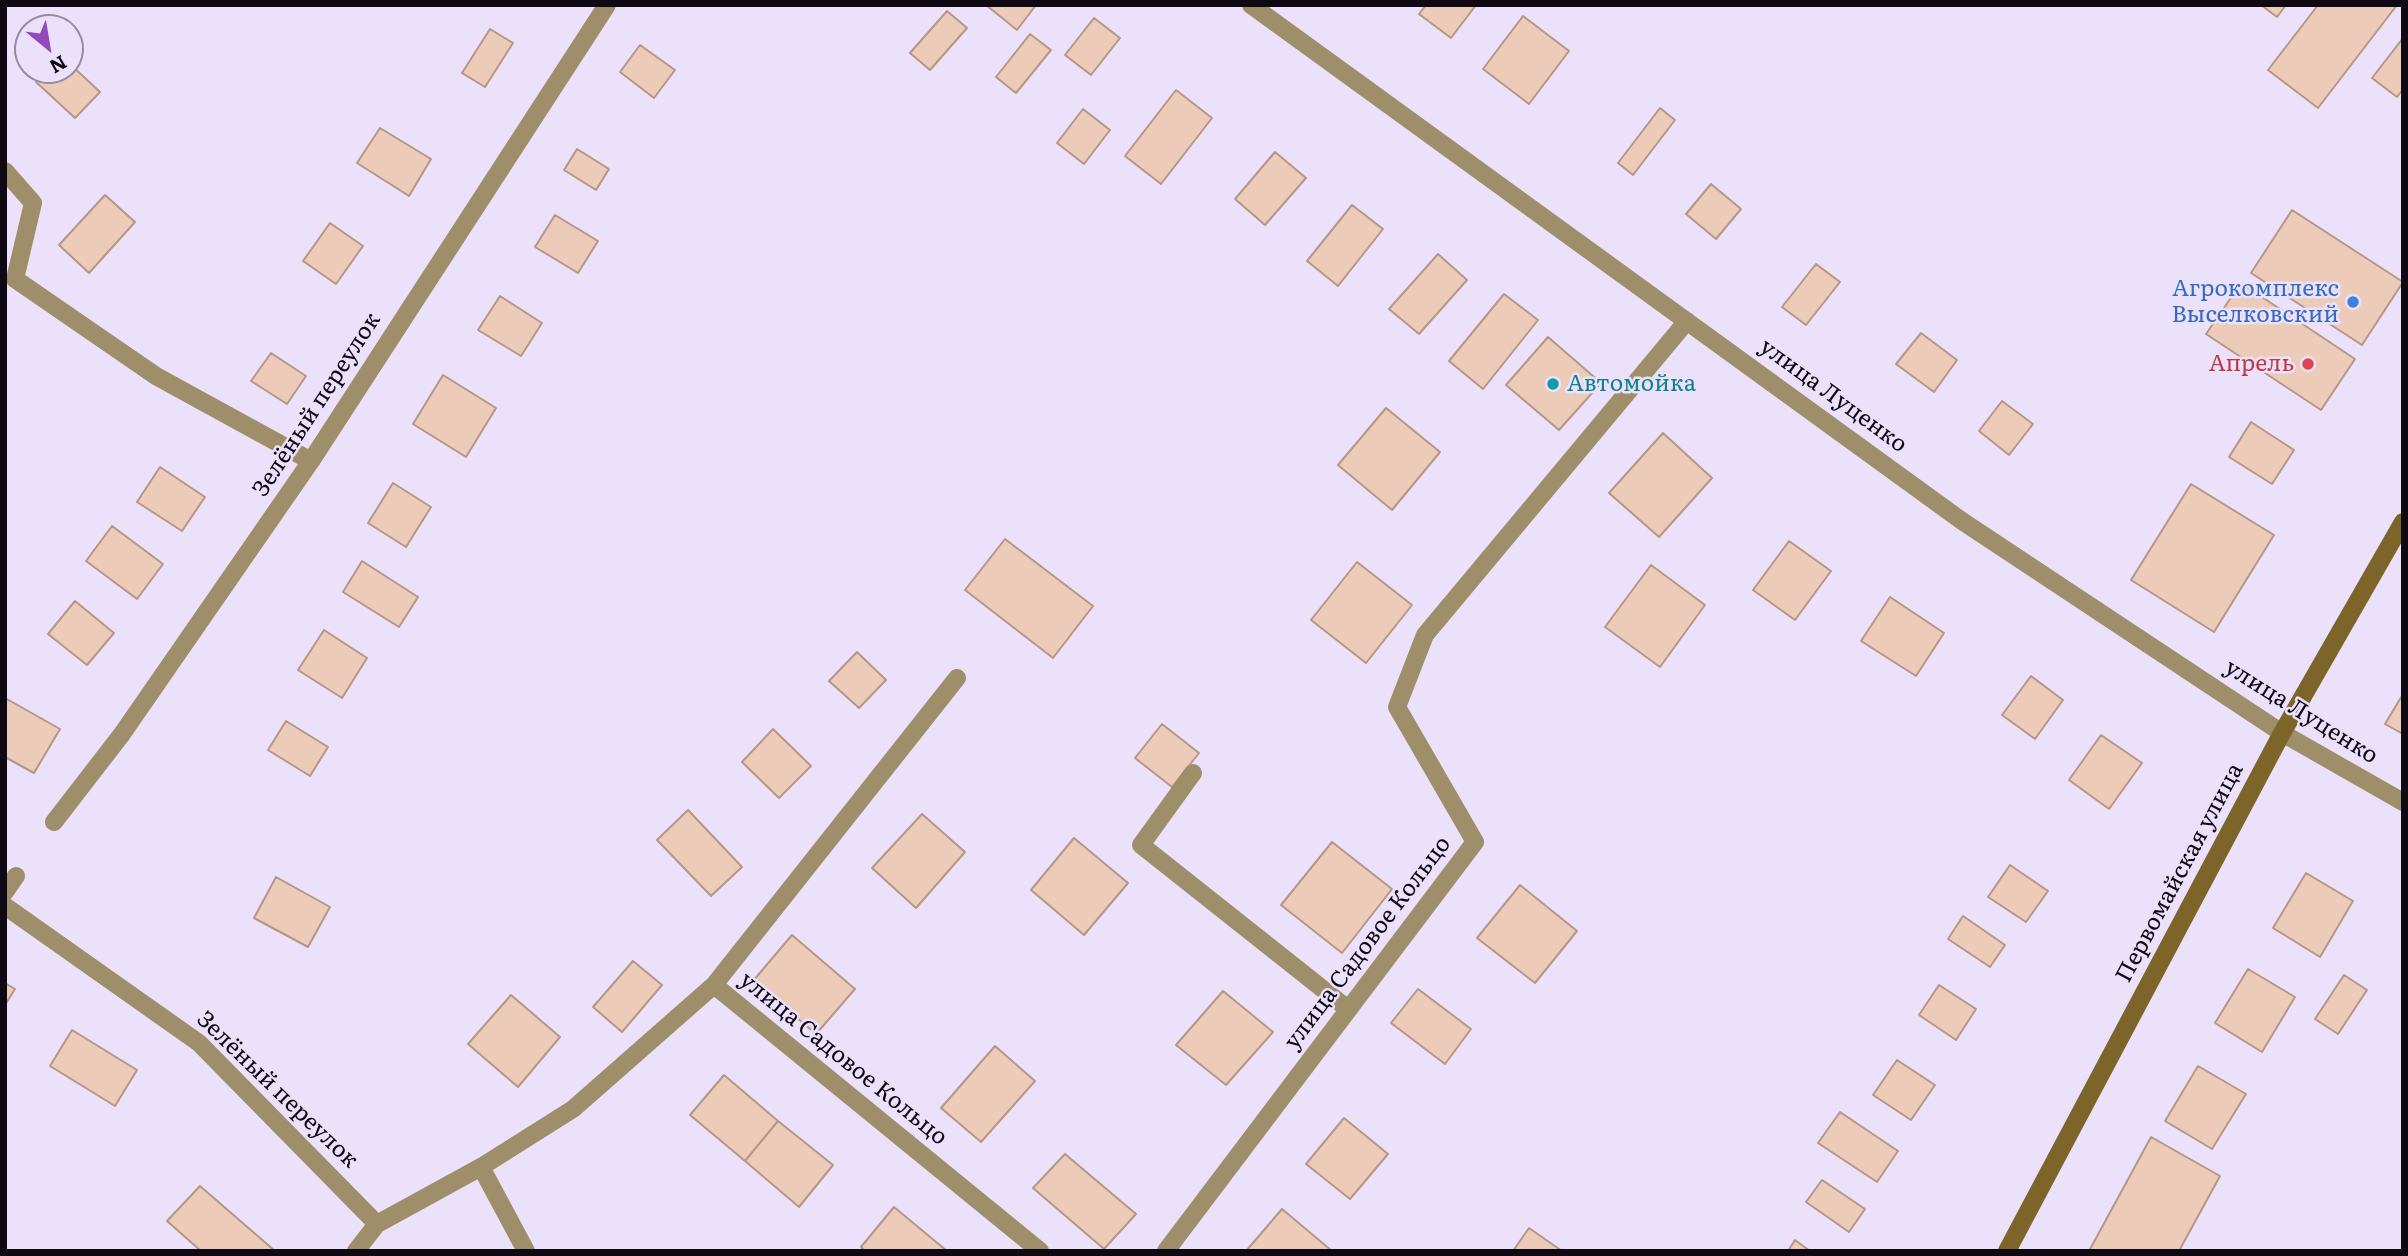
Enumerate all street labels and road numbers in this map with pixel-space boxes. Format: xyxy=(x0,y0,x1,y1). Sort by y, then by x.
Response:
street label: Зелёный переулок xyxy=(247,308,387,502)
street label: улица Луценко xyxy=(1754,333,1912,459)
street label: улица Луценко xyxy=(2219,654,2383,770)
street label: Первомайская улица xyxy=(2110,759,2250,987)
street label: улица Садовое Кольцо xyxy=(1279,831,1457,1055)
street label: улица Садовое Кольцо xyxy=(733,967,953,1151)
street label: Зелёный переулок xyxy=(191,1006,363,1174)

